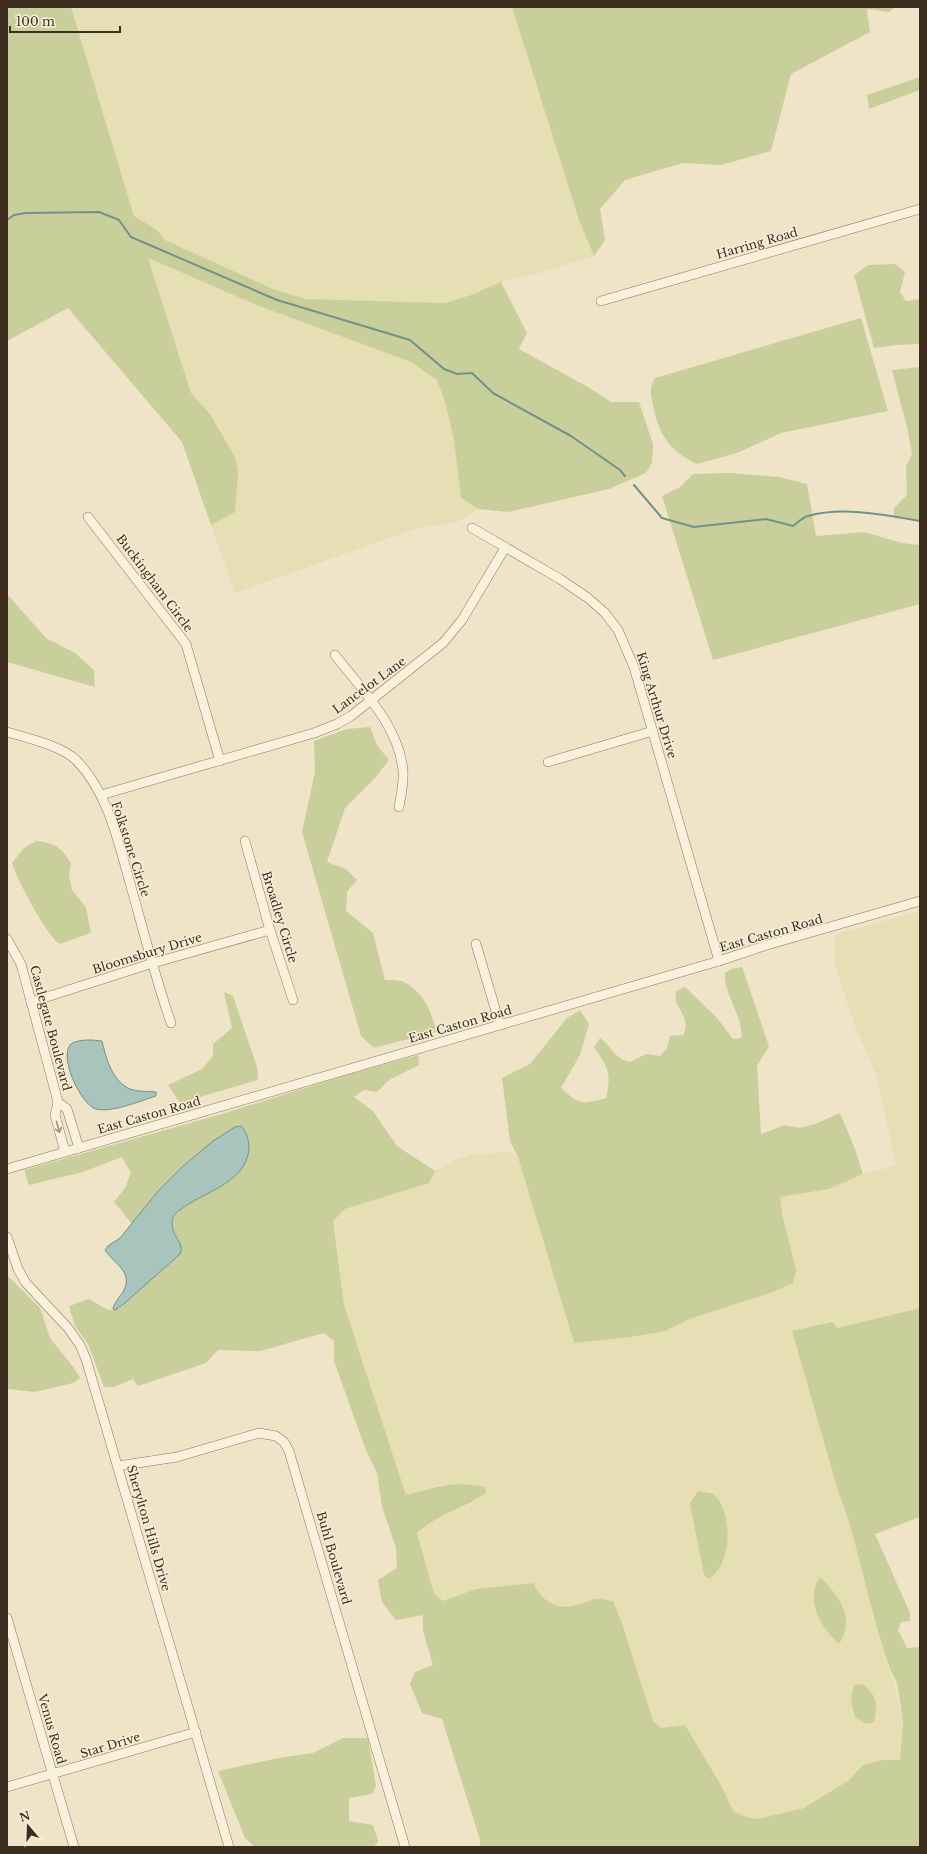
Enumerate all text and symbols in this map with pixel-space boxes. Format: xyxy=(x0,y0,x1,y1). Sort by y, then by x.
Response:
scale bar xyxy=(10,8,120,34)
text: 100 m xyxy=(16,14,55,29)
street label: Harring Road xyxy=(715,224,799,262)
street label: Buckingham Circle xyxy=(113,531,197,635)
street label: King Arthur Drive xyxy=(634,650,680,760)
street label: Lancelot Lane xyxy=(329,653,409,717)
street label: Folkstone Circle xyxy=(108,799,154,899)
street label: Broadley Circle xyxy=(259,869,301,965)
street label: East Caston Road xyxy=(718,911,824,955)
street label: Bloomsbury Drive xyxy=(90,929,204,977)
street label: Castlegate Boulevard xyxy=(27,964,75,1092)
street label: East Caston Road xyxy=(407,1002,513,1046)
street label: East Caston Road xyxy=(96,1093,202,1137)
one-way arrow xyxy=(55,1120,62,1133)
street label: Sherylton Hills Drive xyxy=(124,1463,174,1593)
street label: Buhl Boulevard xyxy=(314,1510,354,1606)
street label: Venus Road xyxy=(35,1691,69,1766)
street label: Star Drive xyxy=(78,1729,142,1761)
north arrow xyxy=(8,1806,48,1846)
text: N xyxy=(18,1808,33,1825)

